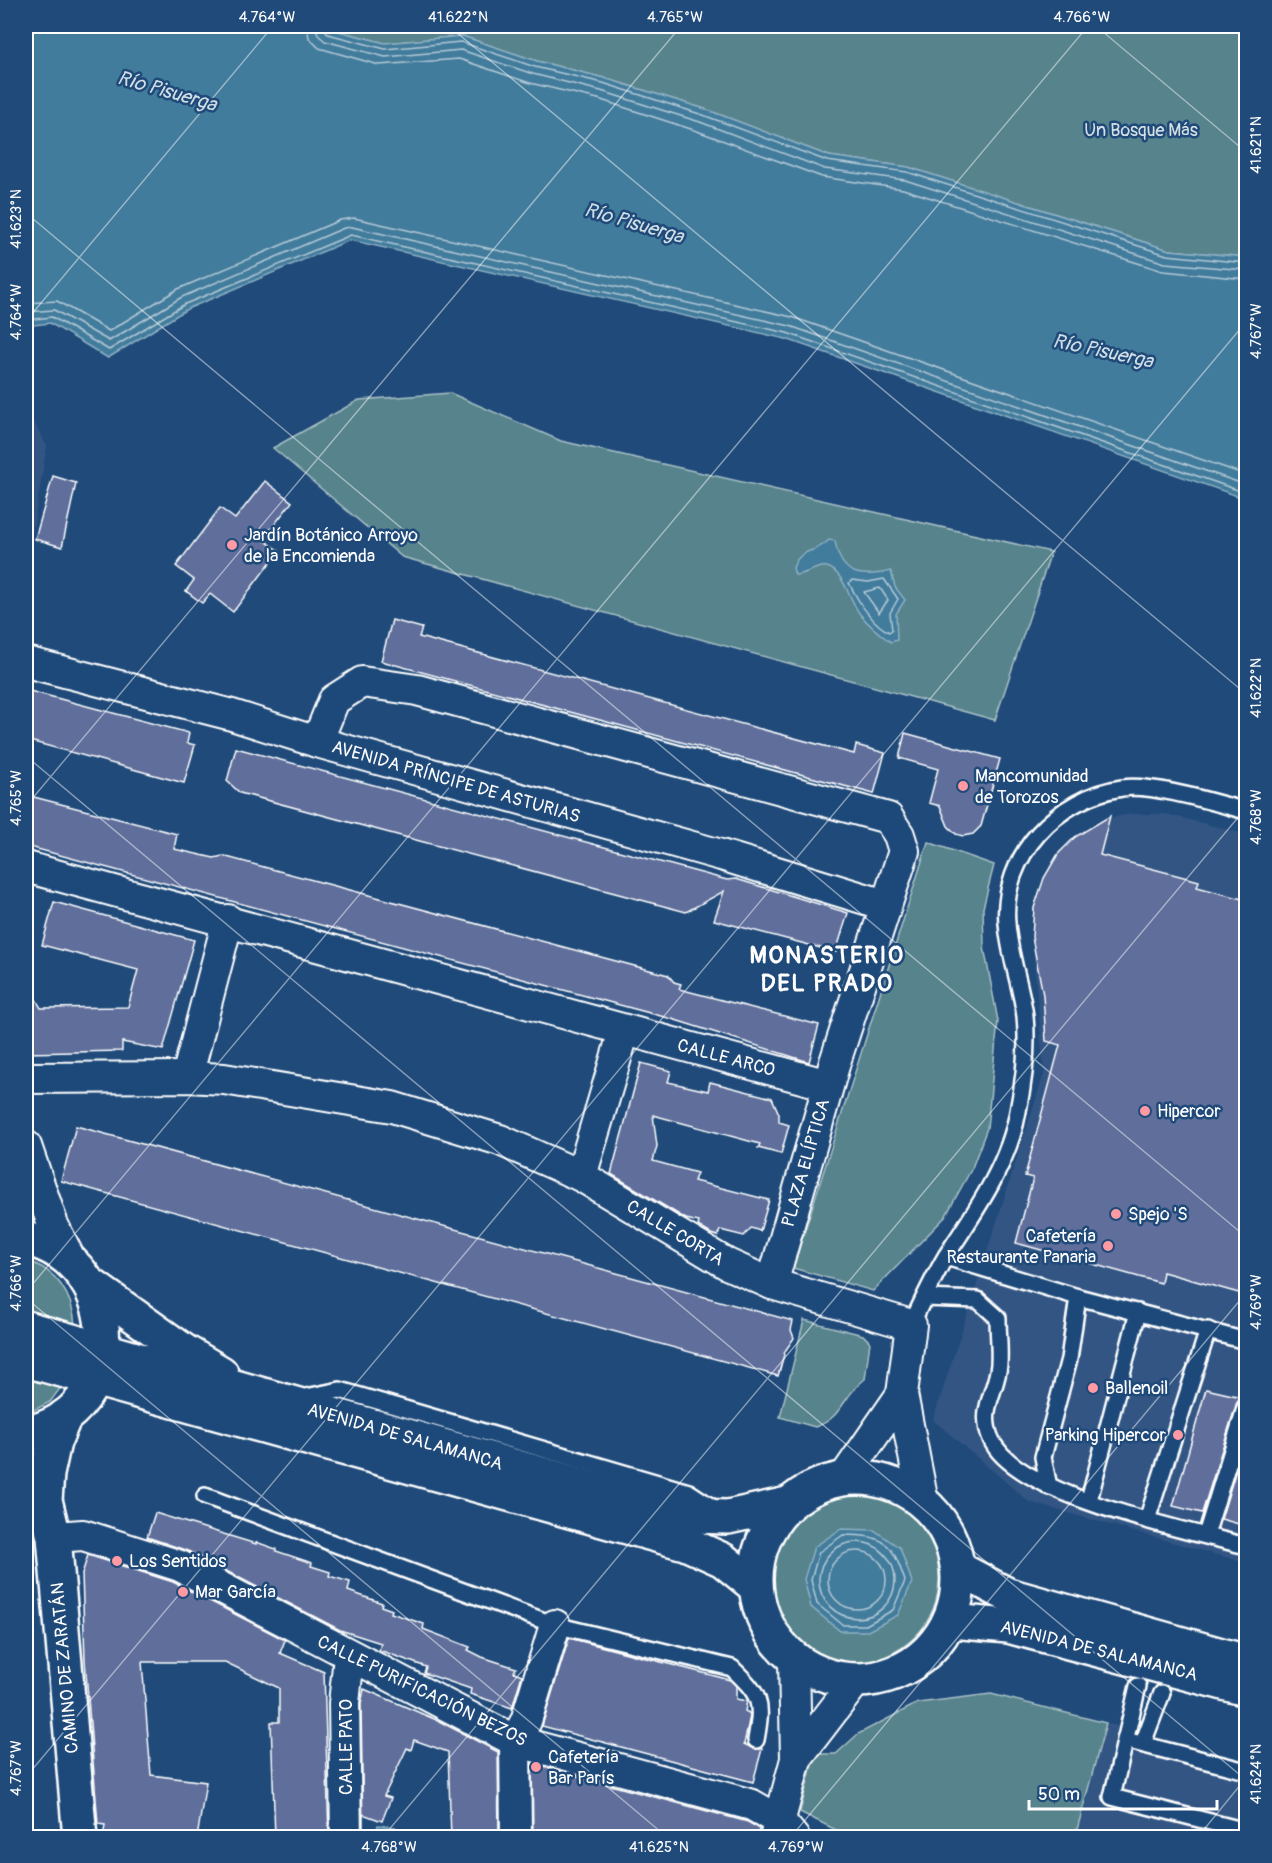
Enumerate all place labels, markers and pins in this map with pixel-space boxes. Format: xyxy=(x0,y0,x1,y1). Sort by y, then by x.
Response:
place label: Jardín Botánico Arroyo de la Encomienda xyxy=(244,524,418,568)
marker: Jardín Botánico Arroyo de la Encomienda xyxy=(225,538,239,552)
place label: Mancomunidad de Torozos xyxy=(975,765,1089,809)
marker: Mancomunidad de Torozos xyxy=(956,779,970,793)
place label: Hipercor xyxy=(1157,1100,1221,1123)
marker: Hipercor xyxy=(1138,1104,1152,1118)
place label: Spejo 'S xyxy=(1128,1203,1188,1226)
marker: Spejo 'S xyxy=(1109,1207,1123,1221)
place label: Cafetería Restaurante Panaria xyxy=(946,1225,1096,1269)
marker: Cafetería Restaurante Panaria xyxy=(1101,1239,1115,1253)
place label: Ballenoil xyxy=(1105,1377,1168,1400)
marker: Ballenoil xyxy=(1086,1381,1100,1395)
place label: Parking Hipercor xyxy=(1045,1424,1167,1447)
marker: Parking Hipercor xyxy=(1171,1428,1185,1442)
place label: Los Sentidos xyxy=(129,1550,226,1573)
marker: Los Sentidos xyxy=(110,1554,124,1568)
place label: Mar García xyxy=(195,1581,276,1604)
marker: Mar García xyxy=(176,1585,190,1599)
place label: Cafetería Bar París xyxy=(548,1746,619,1790)
marker: Cafetería Bar París xyxy=(529,1760,543,1774)

